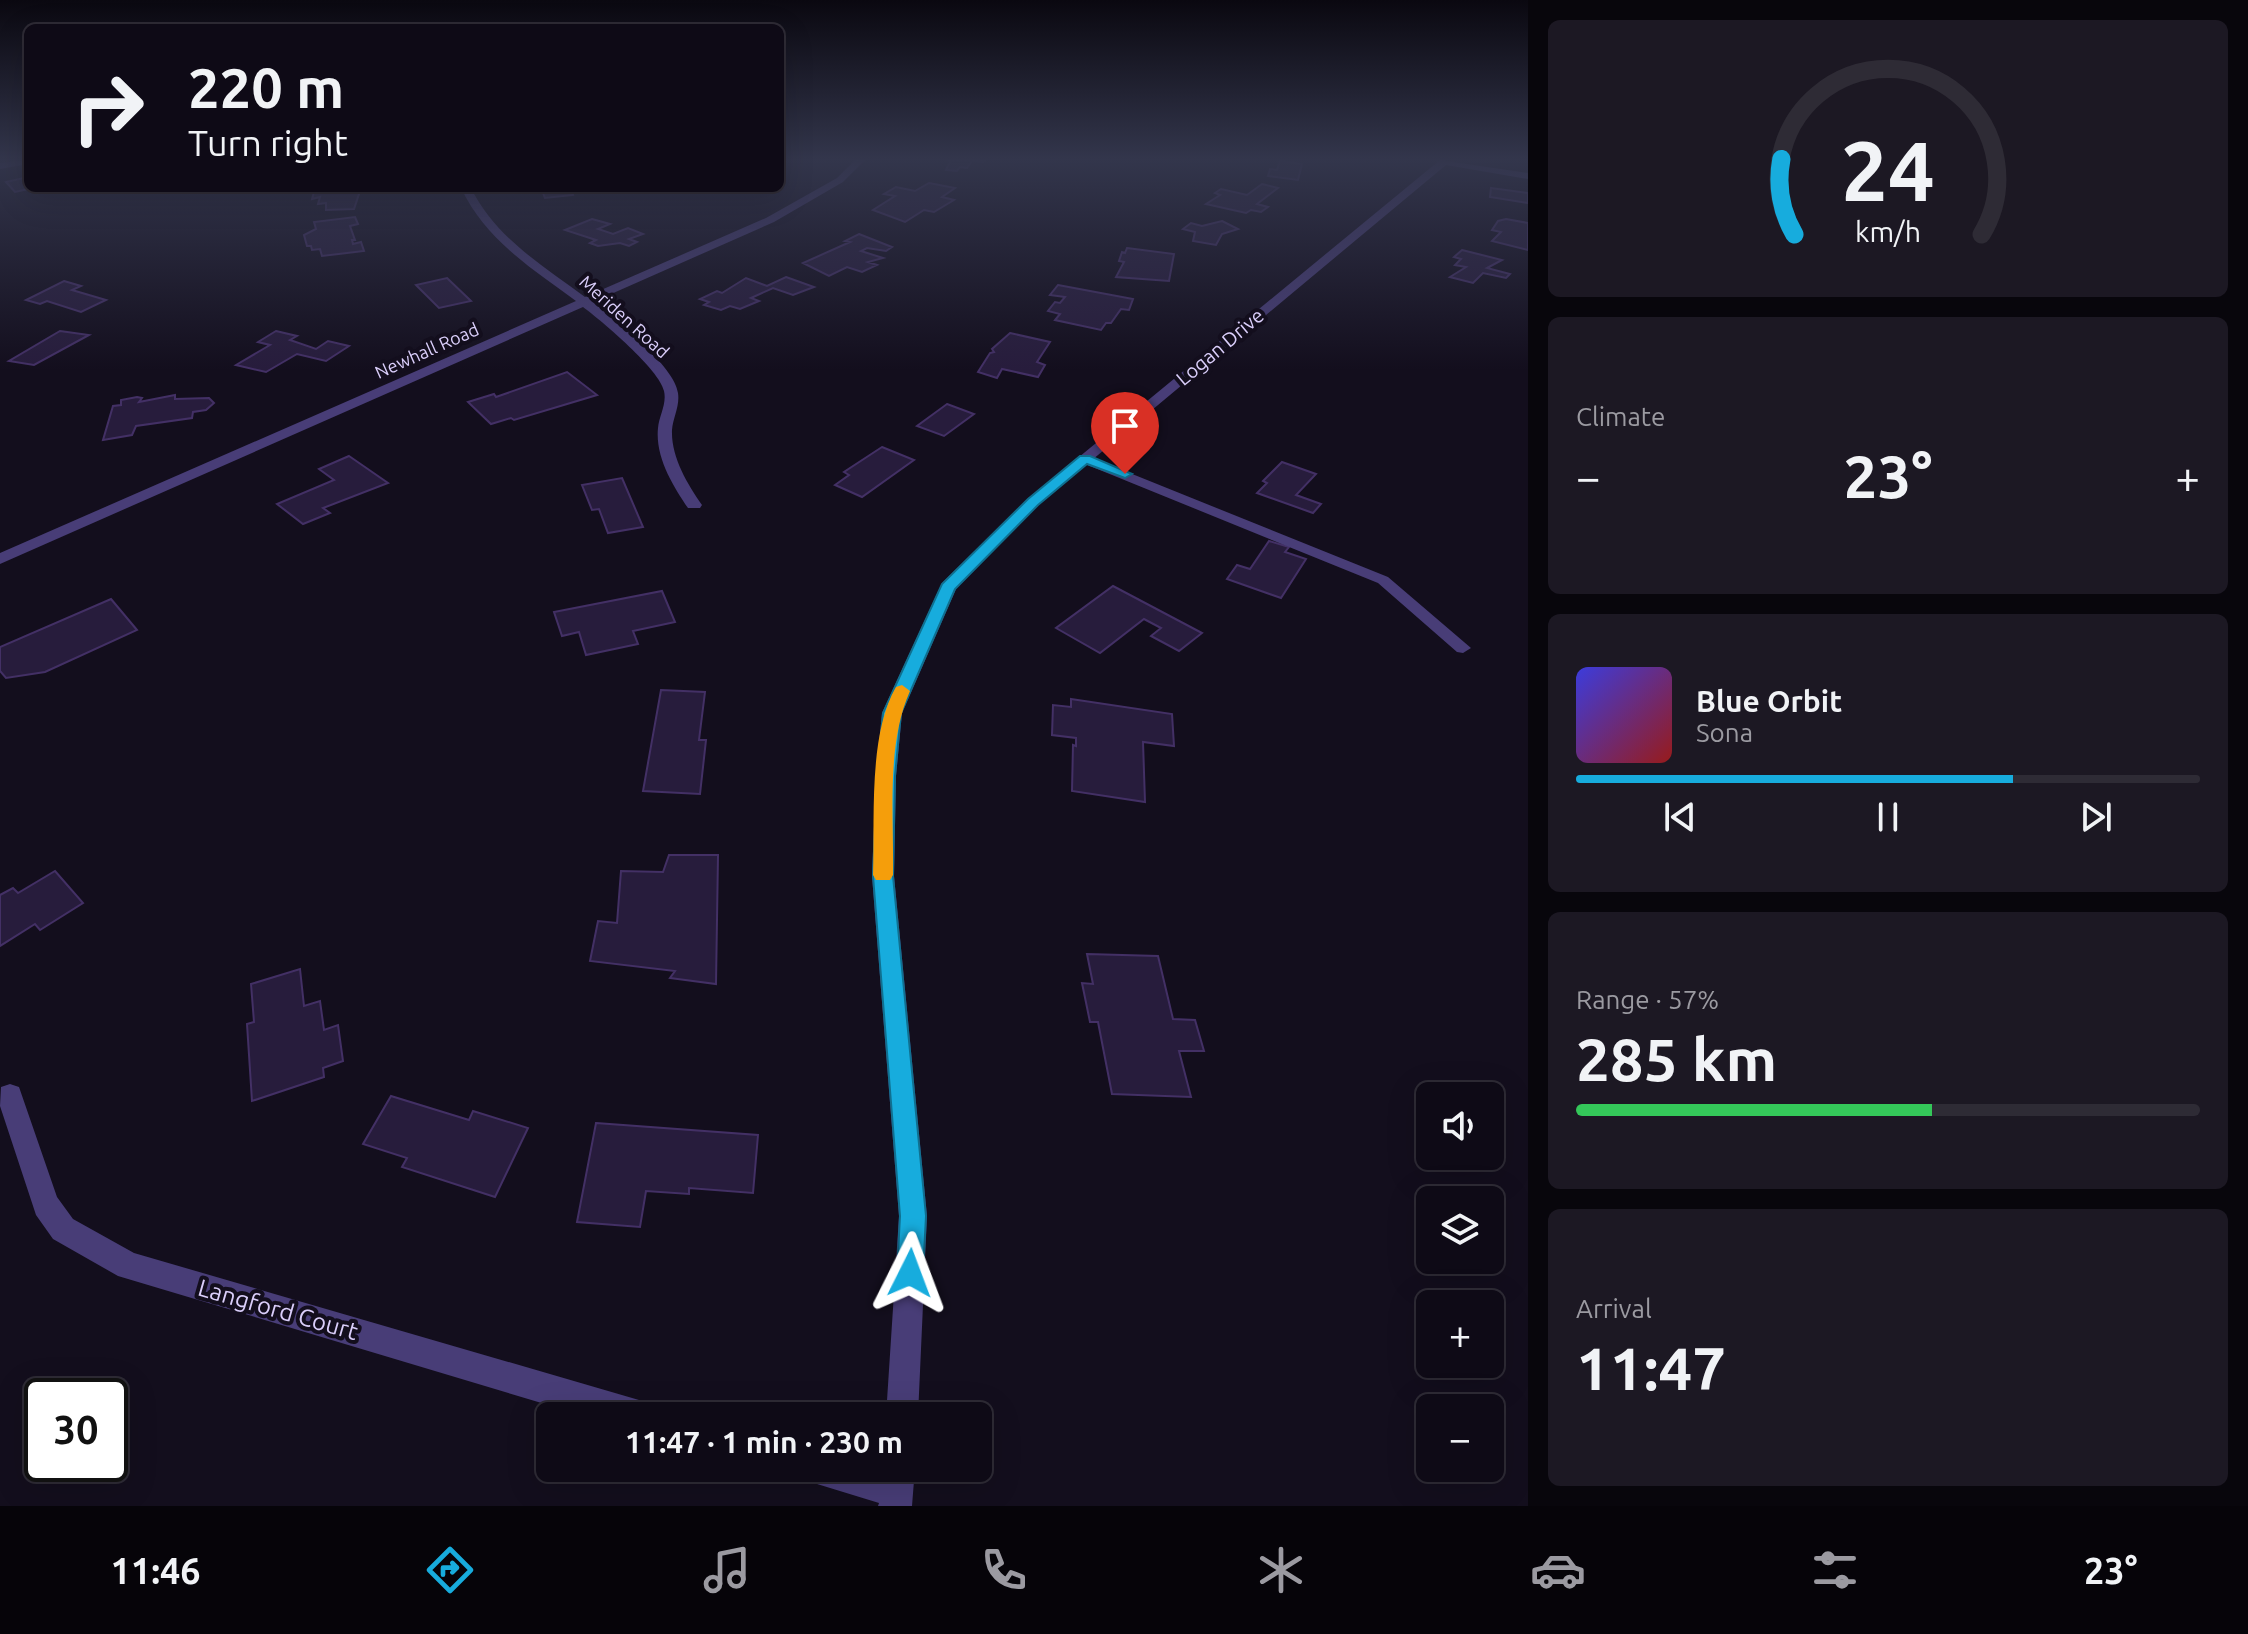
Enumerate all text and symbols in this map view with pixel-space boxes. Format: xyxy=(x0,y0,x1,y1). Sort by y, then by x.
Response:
icon: right xyxy=(56,56,160,160)
text: 220 m xyxy=(188,56,344,119)
text: Turn right xyxy=(188,122,348,163)
text: 24 xyxy=(1841,122,1935,216)
text: km/h xyxy=(1855,215,1921,247)
street label: Meriden Road xyxy=(576,271,673,362)
street label: Logan Drive xyxy=(1171,303,1268,390)
street label: Newhall Road xyxy=(372,318,482,382)
pin xyxy=(1091,392,1159,474)
text: Climate xyxy=(1576,402,1665,431)
icon: arrive xyxy=(1103,404,1147,448)
text: 23° xyxy=(1844,442,1932,509)
text: − xyxy=(1576,452,1601,501)
text: + xyxy=(2175,452,2200,501)
text: Blue Orbit xyxy=(1696,684,1842,718)
text: Sona xyxy=(1696,718,1753,747)
icon: previous xyxy=(1658,795,1702,839)
icon: pause xyxy=(1866,795,1910,839)
icon: next xyxy=(2074,795,2118,839)
text: Range · 57% xyxy=(1576,985,1719,1014)
text: 285 km xyxy=(1576,1025,1777,1092)
map controls xyxy=(1416,1082,1504,1482)
button: sound xyxy=(1416,1082,1504,1170)
button: layers xyxy=(1416,1186,1504,1274)
position arrow xyxy=(868,1231,952,1315)
street label: Langford Court xyxy=(195,1274,362,1345)
button: + xyxy=(1416,1290,1504,1378)
text: Arrival xyxy=(1576,1294,1652,1323)
text: 11:47 xyxy=(1576,1334,1726,1401)
speed limit sign: 30 xyxy=(24,1378,128,1482)
button: − xyxy=(1416,1394,1504,1482)
text: 11:47 · 1 min · 230 m xyxy=(625,1425,903,1459)
icon: directions xyxy=(422,1542,478,1598)
icon: music xyxy=(699,1542,755,1598)
icon: phone xyxy=(976,1542,1032,1598)
icon: climate xyxy=(1253,1542,1309,1598)
icon: car xyxy=(1530,1542,1586,1598)
icon: filters xyxy=(1807,1542,1863,1598)
text: 11:46 xyxy=(111,1550,201,1591)
text: 23° xyxy=(2084,1550,2137,1591)

